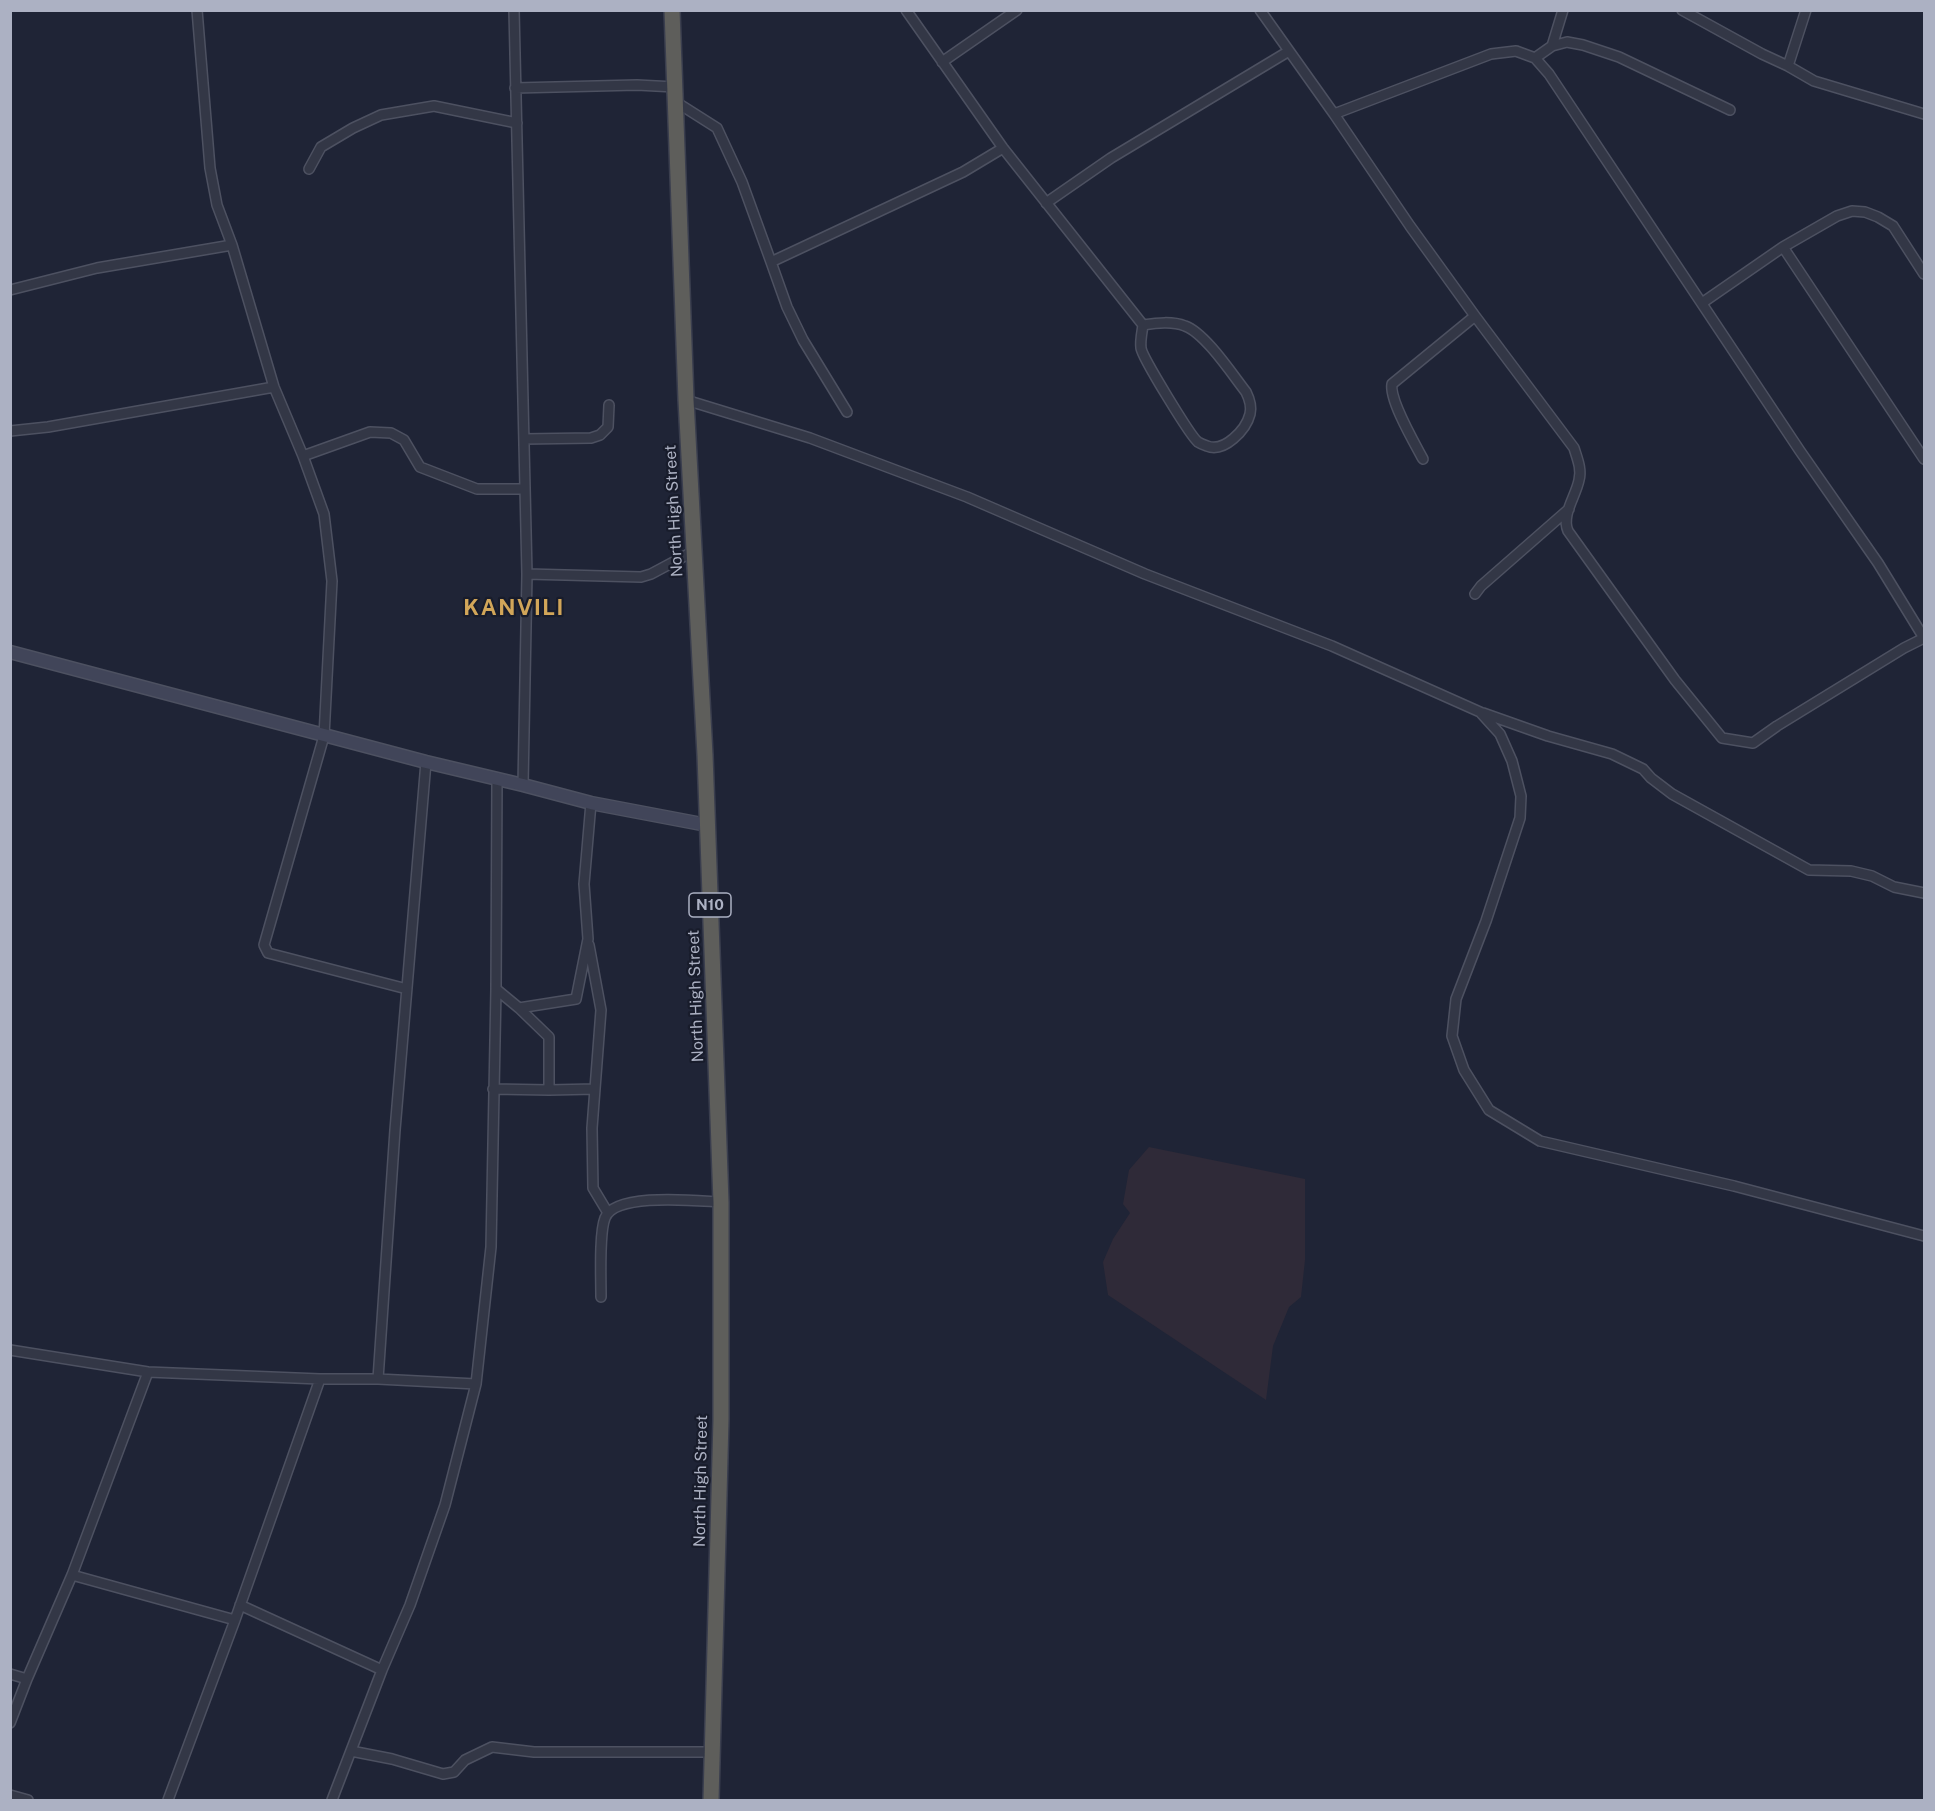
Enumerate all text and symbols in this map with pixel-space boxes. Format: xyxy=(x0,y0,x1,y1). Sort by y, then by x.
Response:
street label: North High Street xyxy=(661,444,687,578)
district label: KANVILI xyxy=(463,595,565,621)
road number: N10 xyxy=(689,893,731,917)
street label: North High Street xyxy=(684,930,708,1062)
street label: North High Street xyxy=(690,1415,712,1547)

